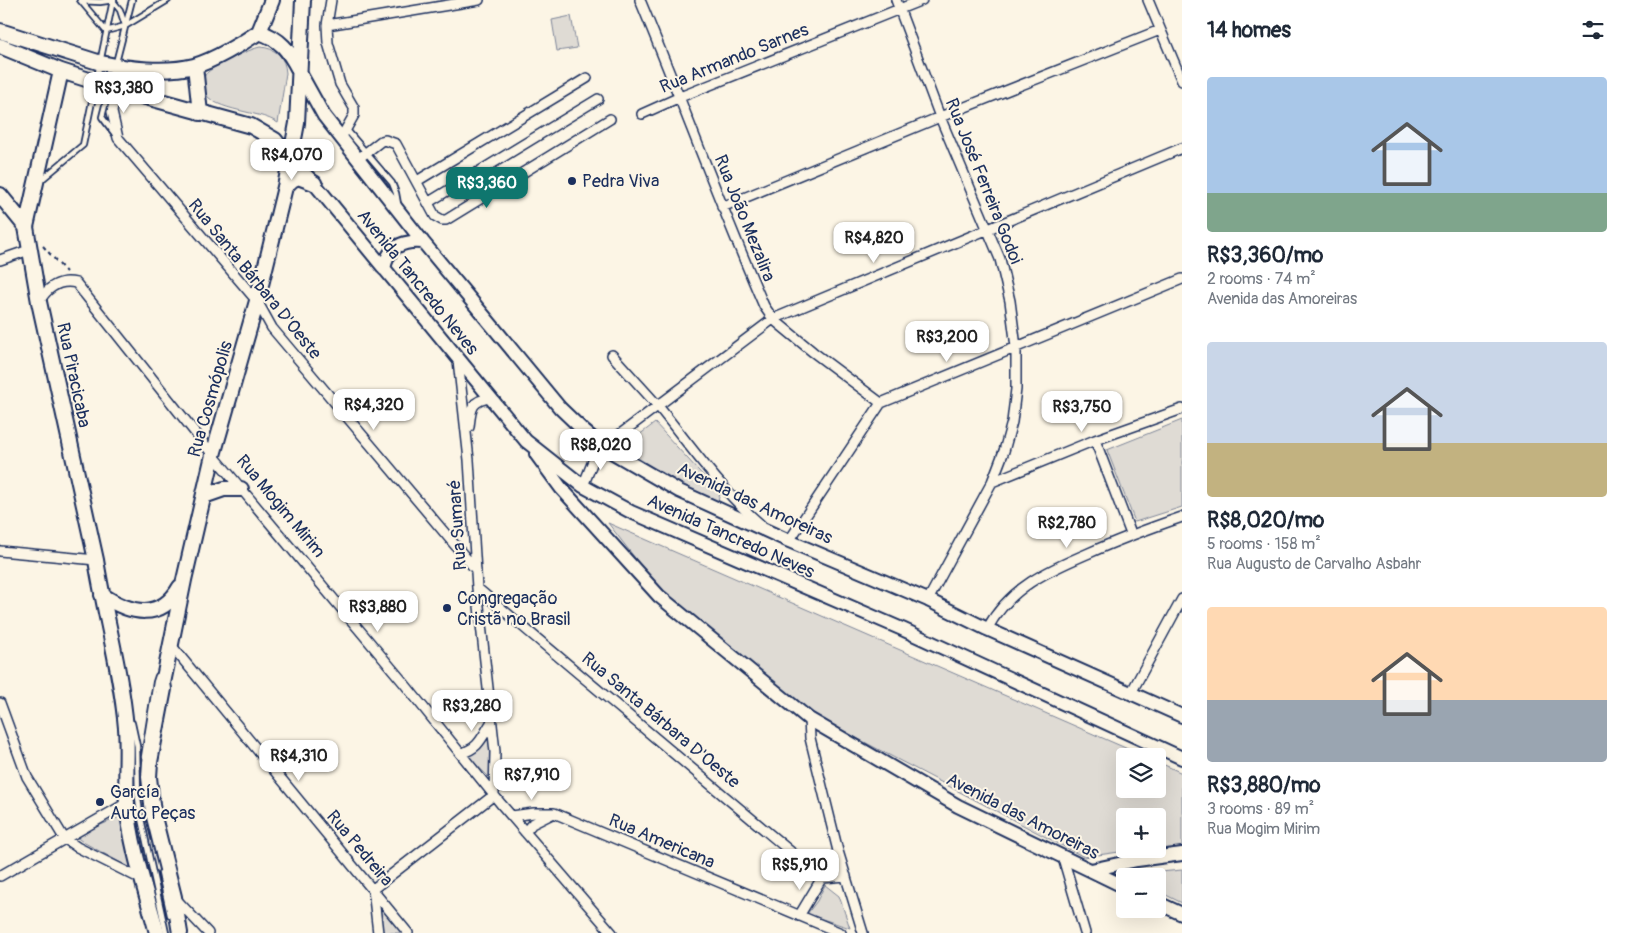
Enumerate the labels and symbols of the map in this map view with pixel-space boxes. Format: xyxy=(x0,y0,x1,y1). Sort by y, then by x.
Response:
street label: Rua Armando Sarnes xyxy=(656,18,812,99)
pin: R$3,380 xyxy=(78,72,170,114)
street label: Rua José Ferreira Godoi xyxy=(940,95,1027,268)
pin: R$4,070 xyxy=(246,138,338,181)
street label: Rua João Mezalira xyxy=(709,151,780,285)
pin: R$3,360 xyxy=(441,166,533,209)
place label: Pedra Viva xyxy=(582,170,659,193)
marker: Pedra Viva xyxy=(566,175,578,187)
street label: Rua Santa Bárbara D'Oeste xyxy=(183,194,327,364)
street label: Avenida Tancredo Neves xyxy=(352,205,483,360)
pin: R$4,820 xyxy=(828,222,920,264)
street label: Rua Piracicaba xyxy=(51,320,96,430)
pin: R$3,200 xyxy=(901,320,993,363)
street label: Rua Cosmópolis xyxy=(183,338,238,460)
pin: R$4,320 xyxy=(328,388,420,431)
pin: R$3,750 xyxy=(1036,390,1128,433)
pin: R$8,020 xyxy=(555,428,647,471)
street label: Rua Mogim Mirim xyxy=(231,450,330,563)
street label: Avenida das Amoreiras xyxy=(673,457,836,550)
street label: Rua Sumaré xyxy=(443,479,472,571)
street label: Avenida Tancredo Neves xyxy=(644,489,818,584)
pin: R$2,780 xyxy=(1021,506,1113,549)
place label: Congregação Cristã no Brasil xyxy=(457,587,571,631)
pin: R$3,880 xyxy=(332,590,424,633)
marker: Congregação Cristã no Brasil xyxy=(441,602,453,614)
street label: Rua Santa Bárbara D'Oeste xyxy=(577,647,745,794)
pin: R$3,280 xyxy=(426,690,518,732)
pin: R$4,310 xyxy=(253,740,345,782)
pin: R$7,910 xyxy=(486,758,578,801)
street label: Avenida das Amoreiras xyxy=(942,768,1103,865)
place label: García Auto Peças xyxy=(110,781,195,825)
marker: García Auto Peças xyxy=(94,796,106,808)
street label: Rua Pedreira xyxy=(321,806,398,891)
street label: Rua Americana xyxy=(605,809,718,874)
pin: R$5,910 xyxy=(754,848,846,891)

